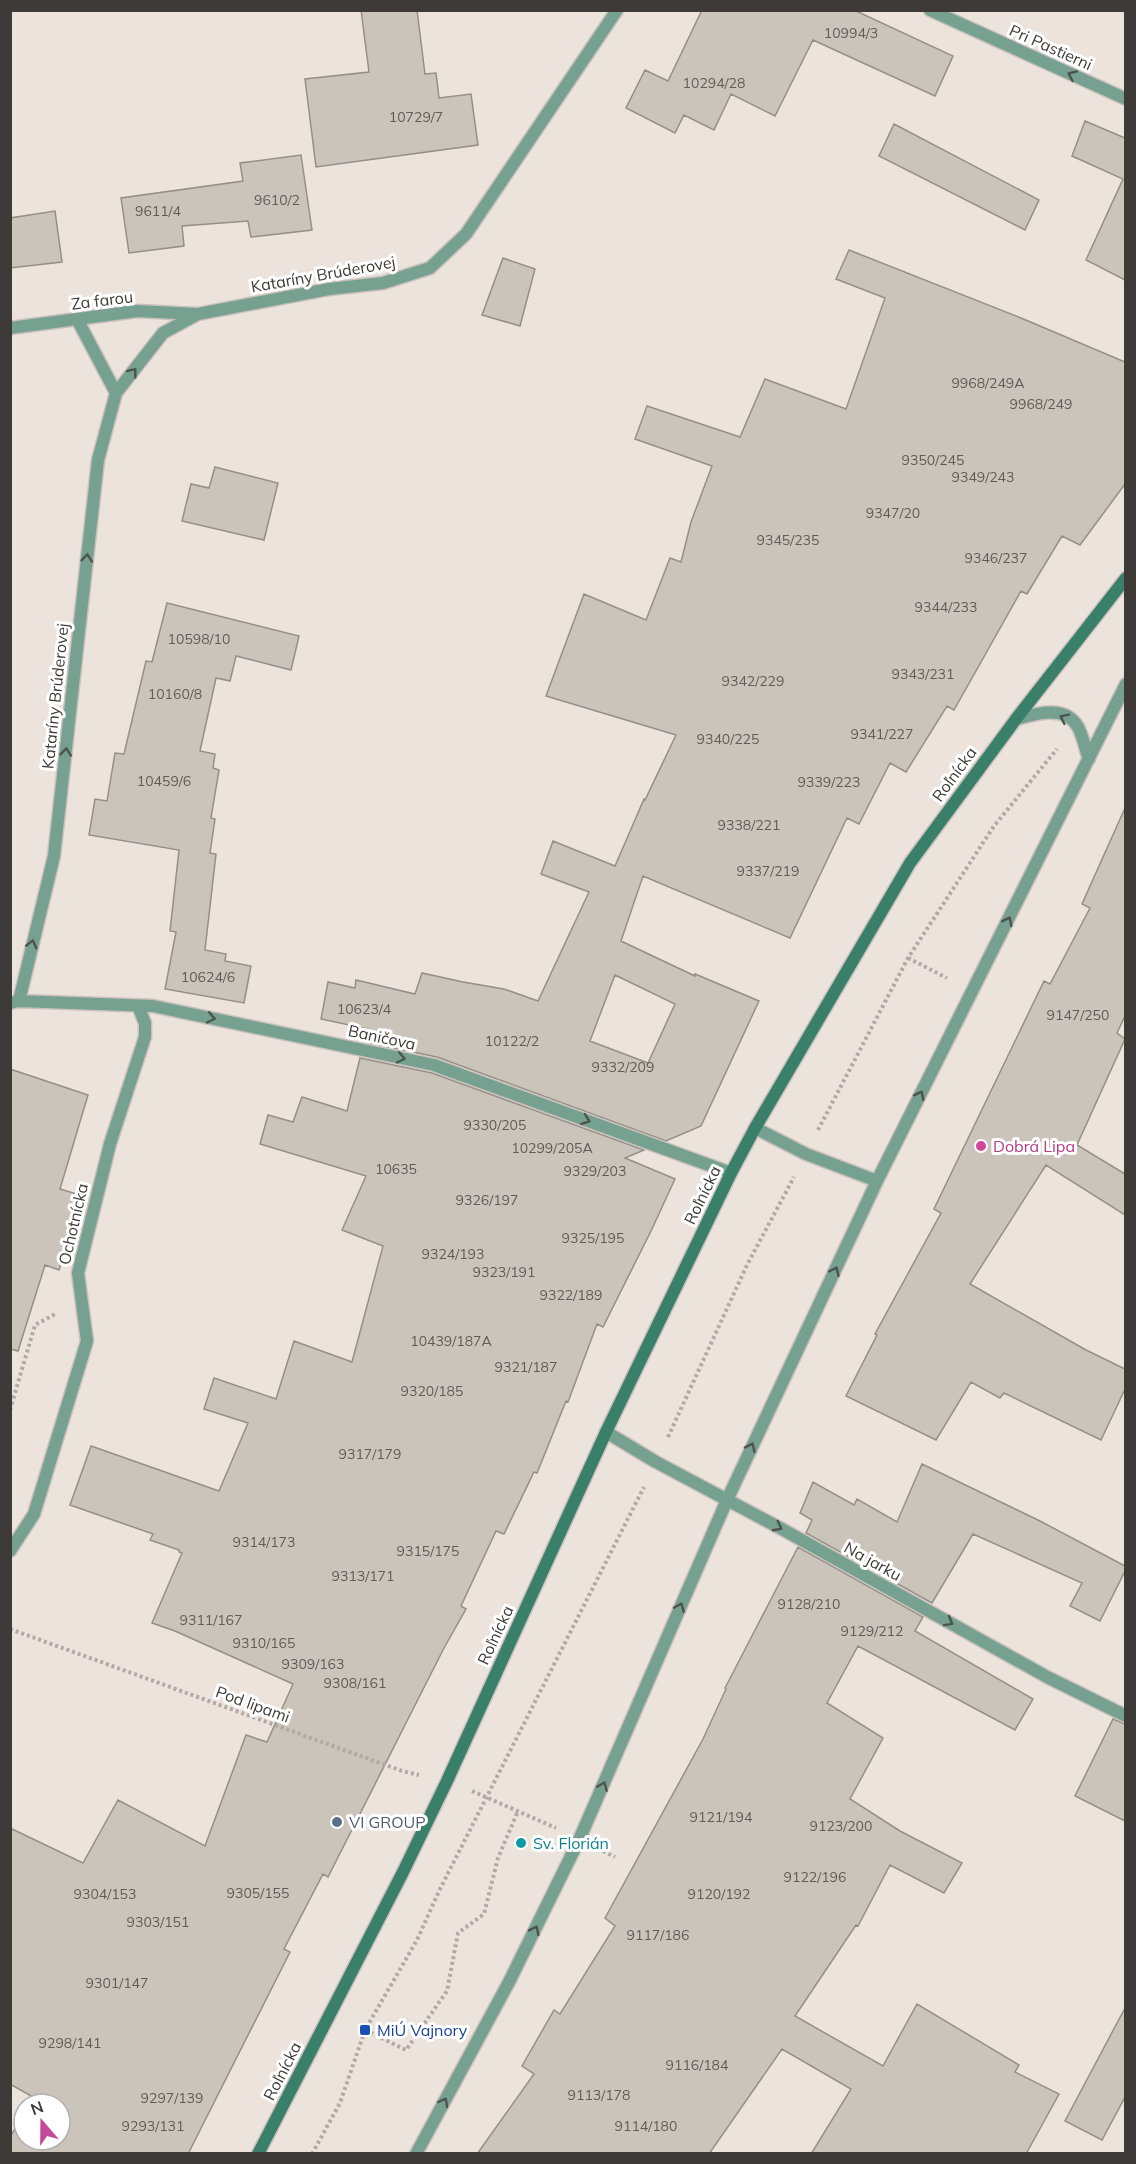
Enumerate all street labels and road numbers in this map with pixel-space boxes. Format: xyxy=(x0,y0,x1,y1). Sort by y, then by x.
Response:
street label: Pri Pastierni xyxy=(1006,20,1096,74)
street label: Kataríny Brúderovej xyxy=(249,251,397,297)
street label: Za farou xyxy=(70,286,134,314)
street label: Kataríny Brúderovej xyxy=(37,622,73,770)
street label: Roľnícka xyxy=(927,743,981,805)
street label: Baničova xyxy=(346,1020,418,1054)
street label: Roľnícka xyxy=(679,1162,725,1228)
street label: Ochotnícka xyxy=(54,1181,92,1267)
street label: Na jarku xyxy=(841,1537,905,1585)
street label: Roľnícka xyxy=(473,1602,517,1668)
street label: Pod lipami xyxy=(213,1681,293,1727)
street label: Roľnícka xyxy=(259,2039,305,2103)

